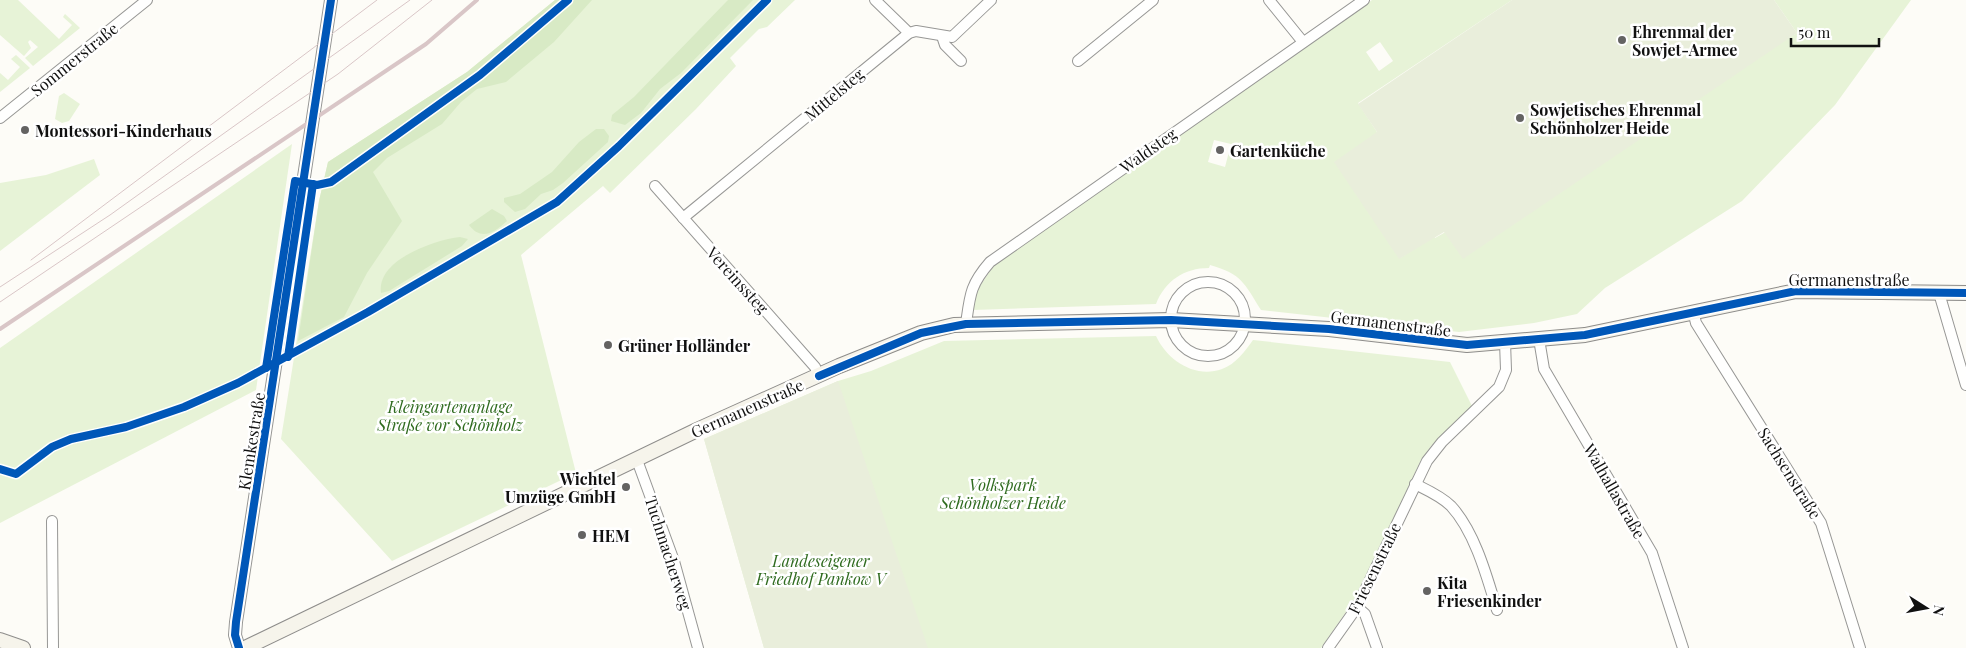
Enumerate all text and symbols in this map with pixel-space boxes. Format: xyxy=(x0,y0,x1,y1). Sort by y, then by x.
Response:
scale bar xyxy=(1791,15,1878,47)
street label: Sommerstraße xyxy=(26,17,122,101)
place label: Ehrenmal der Sowjet-Armee xyxy=(1632,21,1737,60)
text: 50 m xyxy=(1798,22,1831,42)
marker: Ehrenmal der Sowjet-Armee xyxy=(1616,34,1628,46)
street label: Mittelsteg xyxy=(800,63,868,125)
place label: Sowjetisches Ehrenmal Schönholzer Heide xyxy=(1530,99,1701,138)
marker: Sowjetisches Ehrenmal Schönholzer Heide xyxy=(1514,112,1526,124)
place label: Montessori-Kinderhaus xyxy=(35,120,212,141)
street label: Waldsteg xyxy=(1115,123,1181,178)
marker: Montessori-Kinderhaus xyxy=(19,124,31,136)
place label: Gartenküche xyxy=(1230,140,1326,161)
marker: Gartenküche xyxy=(1214,144,1226,156)
street label: Vereinssteg xyxy=(702,241,774,318)
street label: Germanenstraße xyxy=(1788,269,1910,290)
street label: Germanenstraße xyxy=(1330,305,1452,341)
place label: Grüner Holländer xyxy=(618,335,751,356)
marker: Grüner Holländer xyxy=(602,339,614,351)
street label: Germanenstraße xyxy=(687,374,807,442)
street label: Klemkestraße xyxy=(233,390,269,492)
park label: Kleingartenanlage Straße vor Schönholz xyxy=(376,396,524,435)
street label: Sachsenstraße xyxy=(1754,423,1826,523)
street label: Walhallastraße xyxy=(1579,439,1651,542)
place label: Wichtel Umzüge GmbH xyxy=(505,468,616,507)
park label: Volkspark Schönholzer Heide xyxy=(939,474,1066,513)
marker: Wichtel Umzüge GmbH xyxy=(620,481,632,493)
street label: Tuchmacherweg xyxy=(641,493,697,613)
street label: Friesenstraße xyxy=(1343,519,1405,617)
place label: HEM xyxy=(592,525,630,546)
marker: HEM xyxy=(576,529,588,541)
park label: Landeseigener Friedhof Pankow V xyxy=(755,550,888,589)
place label: Kita Friesenkinder xyxy=(1437,572,1542,611)
north arrow xyxy=(1901,583,1951,633)
marker: Kita Friesenkinder xyxy=(1421,585,1433,597)
text: N xyxy=(1929,604,1950,617)

